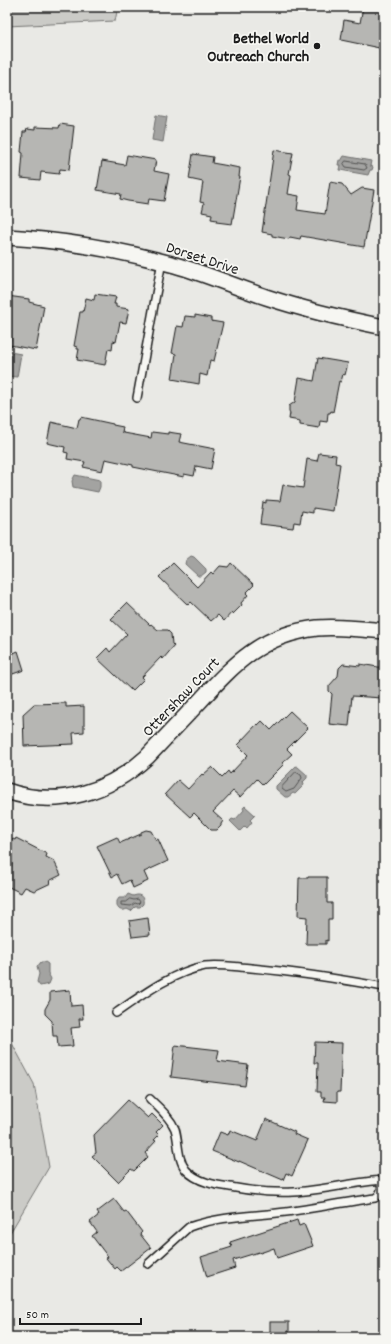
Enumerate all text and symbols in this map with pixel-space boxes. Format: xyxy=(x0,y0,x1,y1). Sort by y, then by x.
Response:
place label: Bethel World Outreach Church xyxy=(207,28,309,69)
marker: Bethel World Outreach Church xyxy=(312,41,322,51)
street label: Dorset Drive xyxy=(163,237,242,282)
street label: Ottershaw Court xyxy=(138,653,226,743)
scale bar xyxy=(20,1300,141,1326)
text: 50 m xyxy=(26,1307,49,1324)

